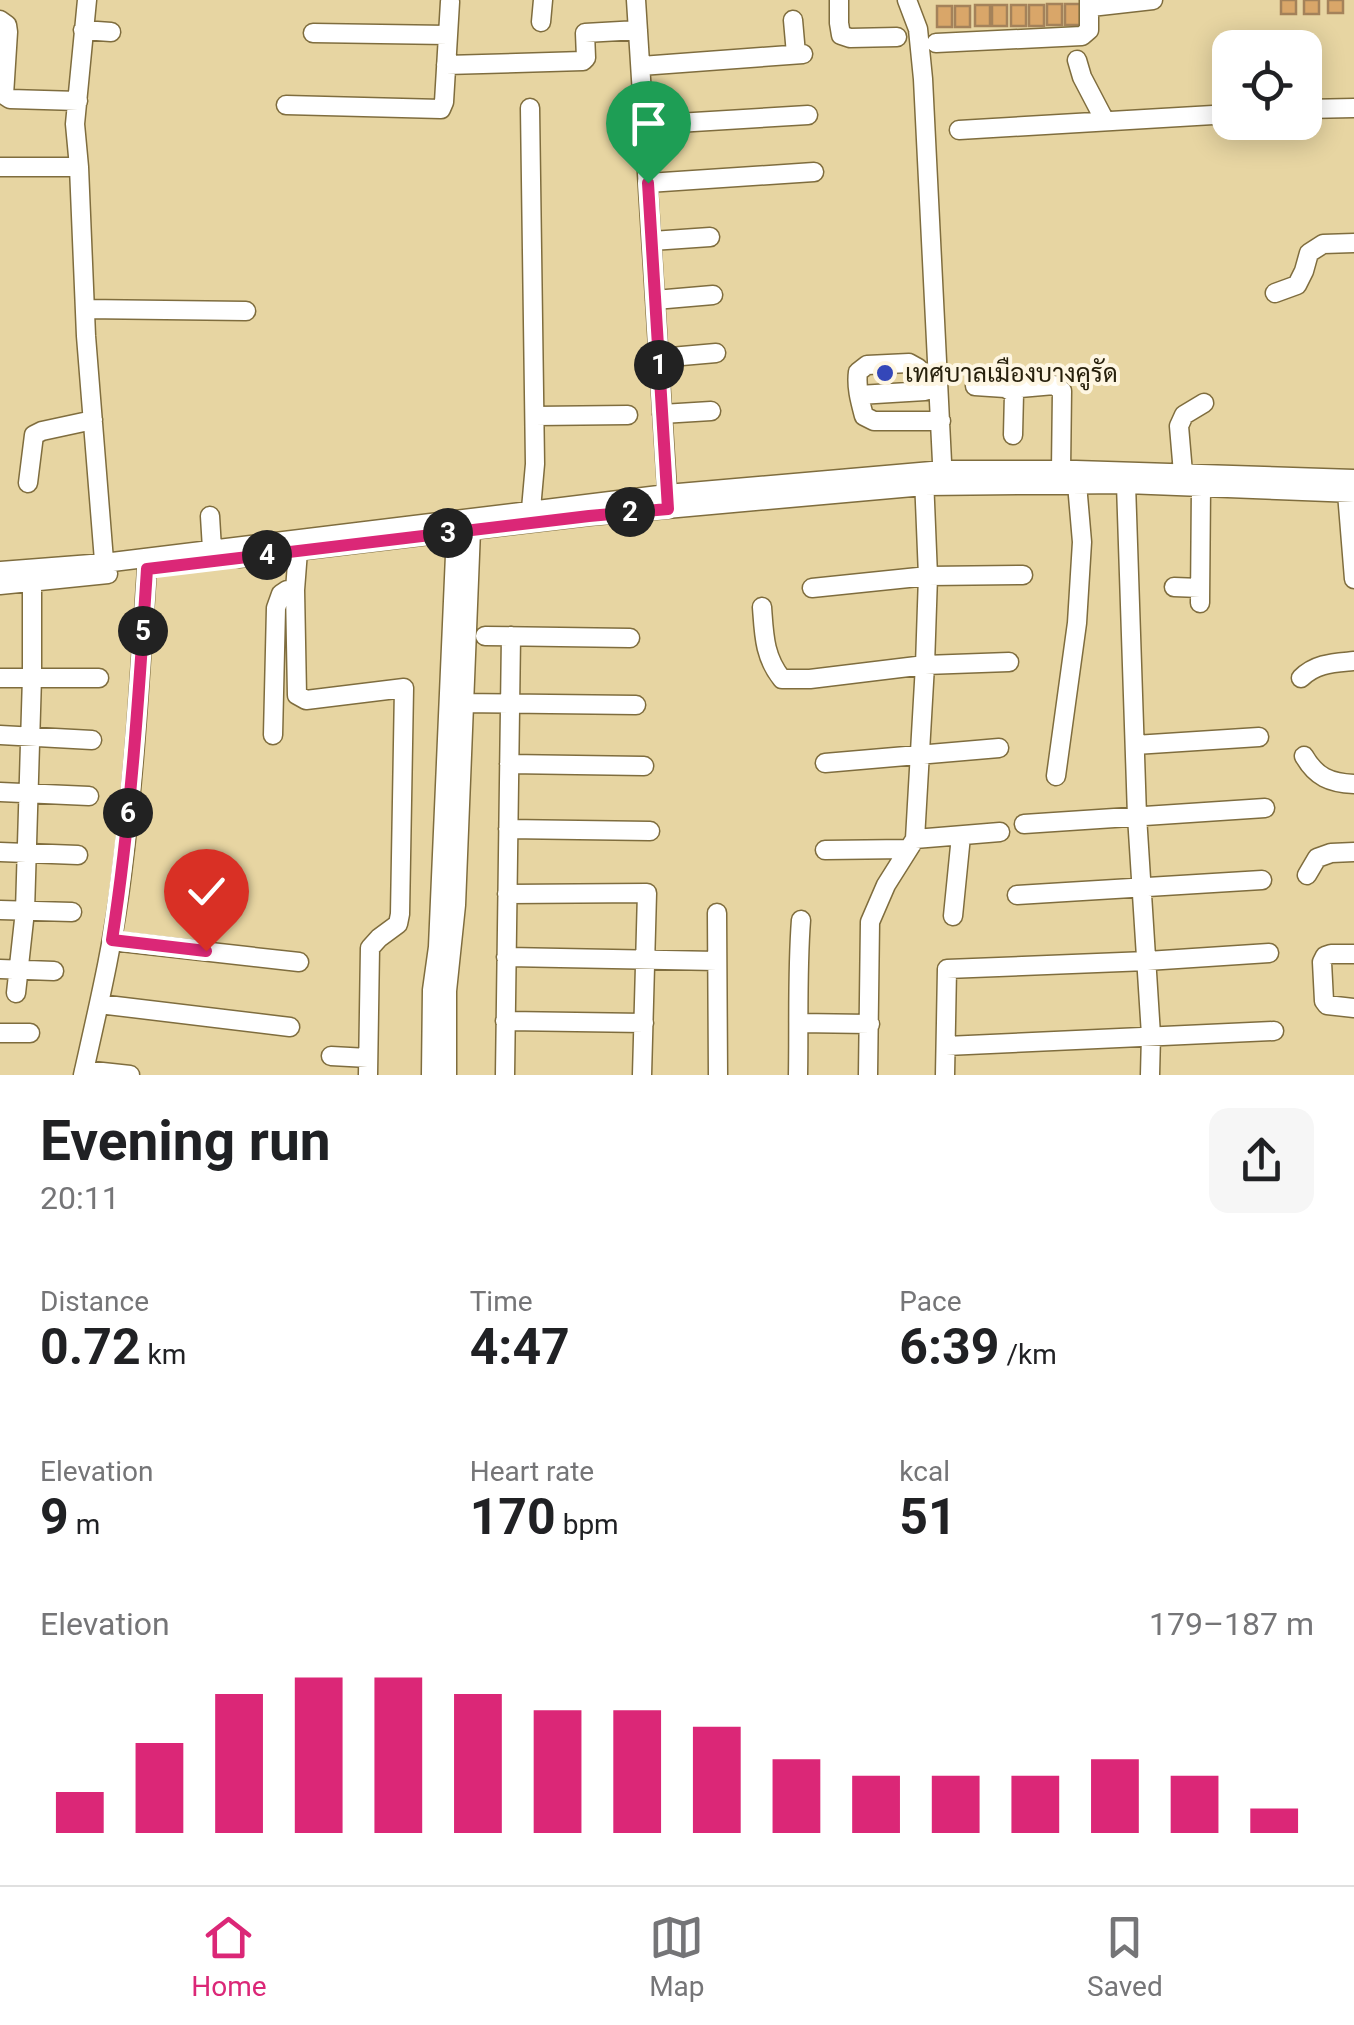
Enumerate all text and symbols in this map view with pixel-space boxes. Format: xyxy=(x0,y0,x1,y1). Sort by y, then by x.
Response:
map controls xyxy=(1212,30,1322,140)
button: locate xyxy=(1212,30,1322,140)
pin xyxy=(606,81,691,184)
icon: arrive xyxy=(621,96,676,151)
pin: 1 xyxy=(634,340,684,390)
text: 1 xyxy=(651,348,667,381)
place label: เทศบาลเมืองบางคูรัด xyxy=(905,357,1118,391)
marker: เทศบาลเมืองบางคูรัด xyxy=(874,362,896,384)
pin: 2 xyxy=(605,487,655,537)
text: 2 xyxy=(622,495,638,528)
pin: 3 xyxy=(423,508,473,558)
text: 3 xyxy=(440,516,456,549)
pin: 4 xyxy=(242,530,292,580)
text: 4 xyxy=(259,538,275,571)
pin: 5 xyxy=(118,606,168,656)
text: 5 xyxy=(135,614,151,647)
pin: 6 xyxy=(103,788,153,838)
text: 6 xyxy=(120,796,136,829)
pin xyxy=(164,849,249,952)
icon: check xyxy=(179,864,234,919)
button: share xyxy=(1209,1108,1314,1213)
text: Evening run xyxy=(40,1109,331,1173)
text: 20:11 xyxy=(40,1179,120,1217)
text: Distance xyxy=(40,1285,149,1318)
text: Time xyxy=(470,1285,533,1318)
text: Pace xyxy=(899,1285,962,1318)
text: 0.72 xyxy=(40,1318,141,1376)
text: 4:47 xyxy=(470,1318,570,1376)
text: 6:39 xyxy=(899,1318,999,1376)
text: km xyxy=(141,1338,186,1371)
text: /km xyxy=(999,1338,1057,1371)
text: Elevation xyxy=(40,1455,153,1488)
text: Heart rate xyxy=(470,1455,594,1488)
text: kcal xyxy=(899,1455,950,1488)
text: 9 xyxy=(40,1488,69,1546)
text: 170 xyxy=(470,1488,556,1546)
text: 51 xyxy=(899,1488,957,1546)
text: m xyxy=(69,1508,100,1541)
text: bpm xyxy=(556,1508,619,1541)
text: Elevation xyxy=(40,1605,170,1643)
text: 179–187 m xyxy=(1149,1605,1314,1643)
tab: Home xyxy=(191,1910,267,2003)
tab: Map xyxy=(649,1910,705,2003)
tab: Saved xyxy=(1087,1910,1163,2003)

